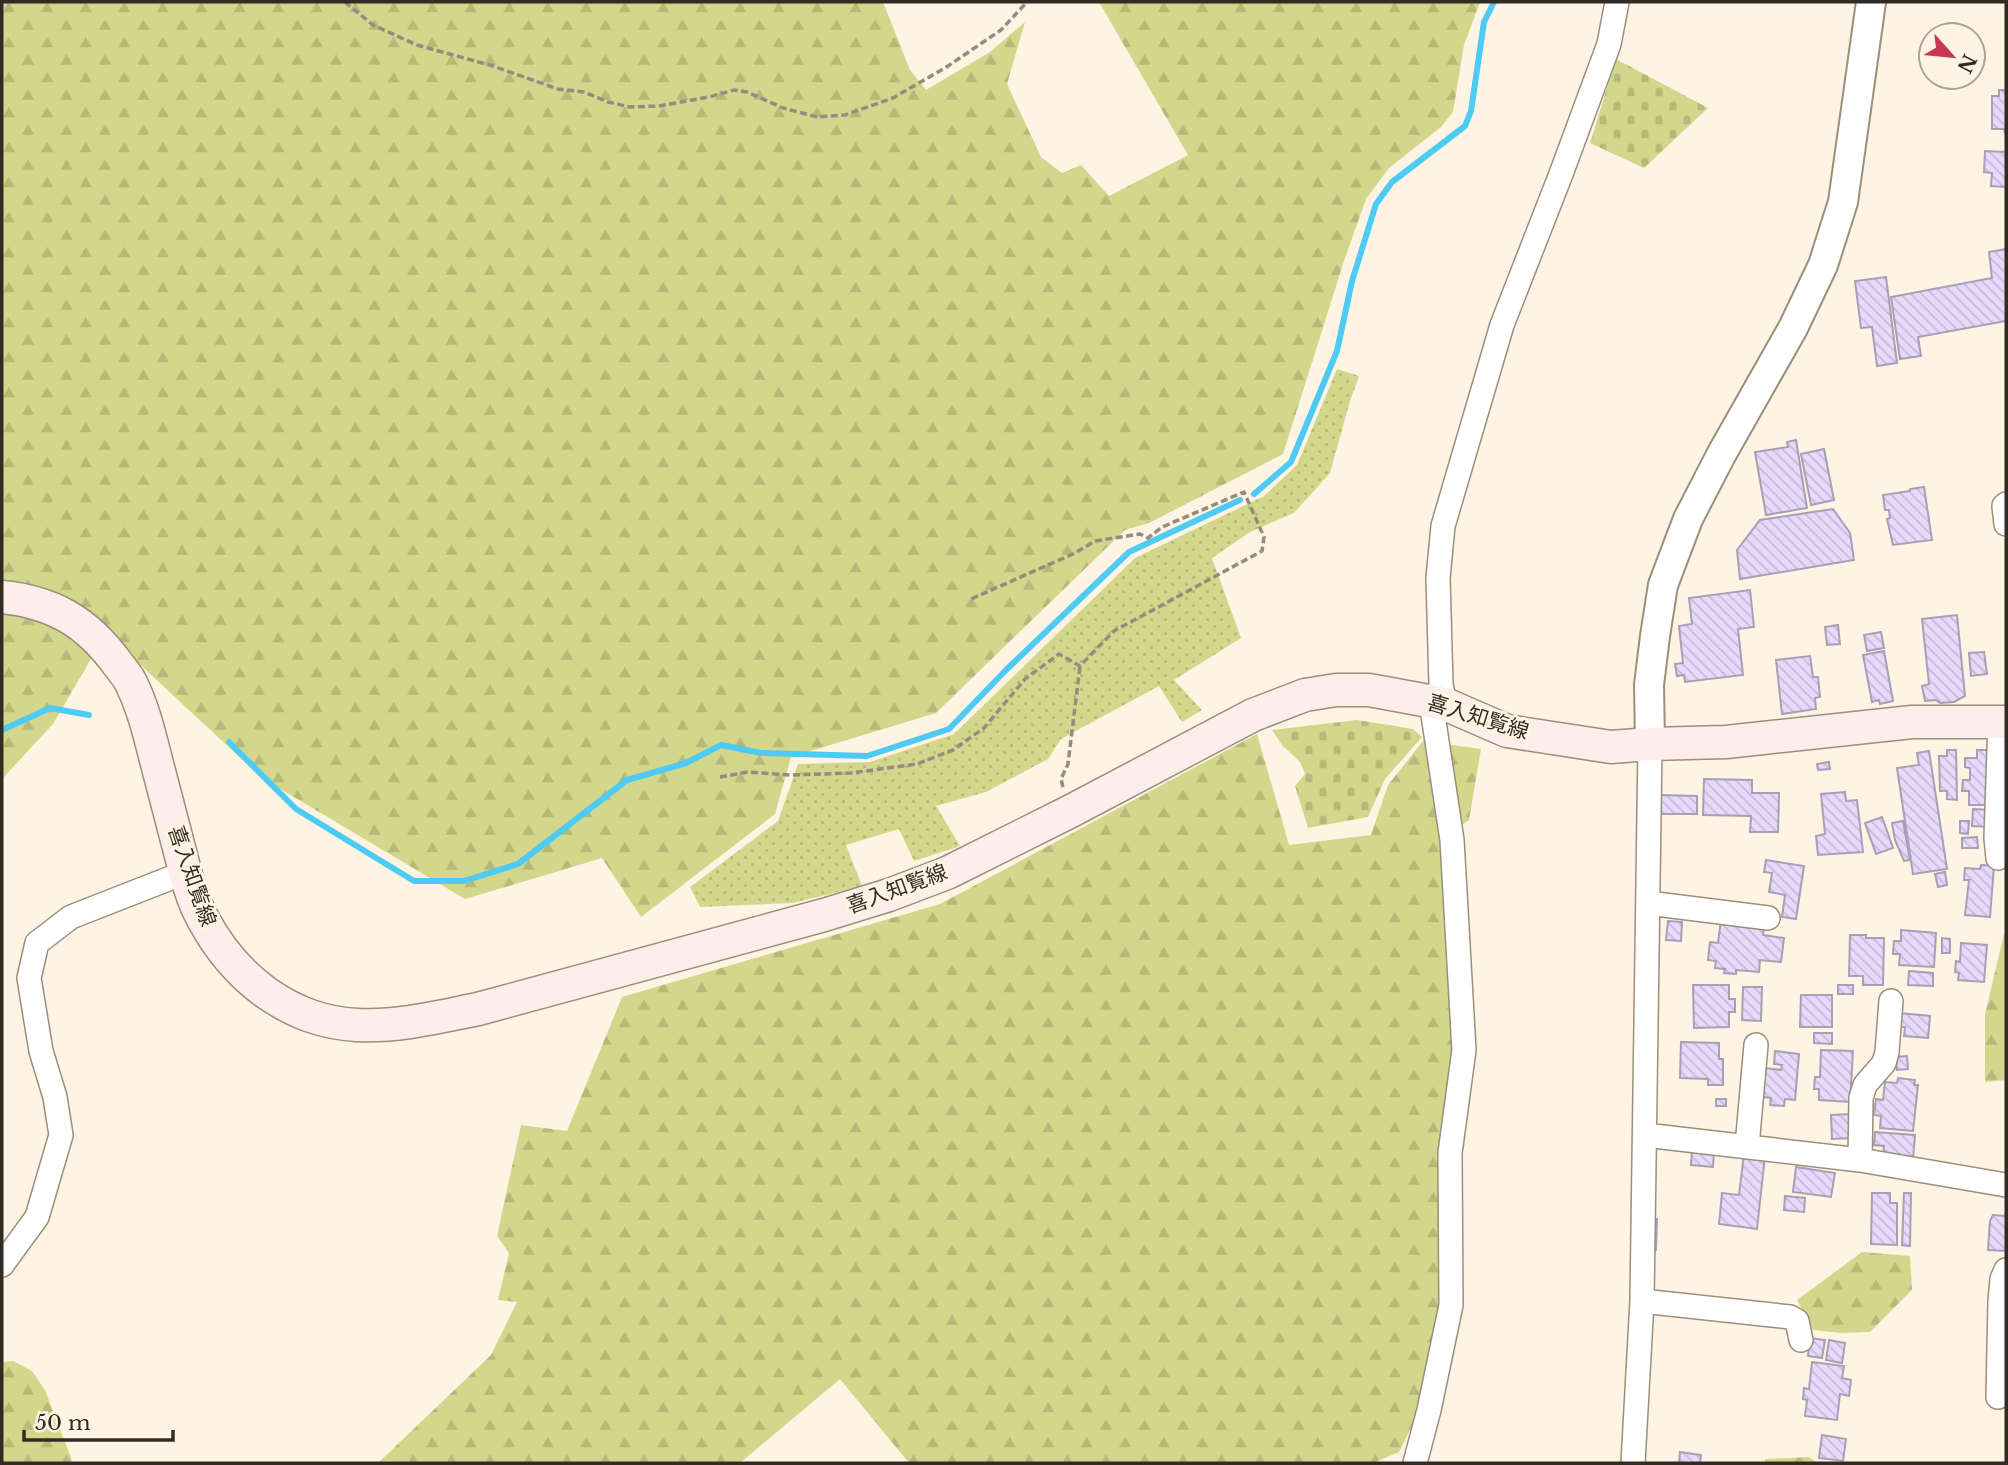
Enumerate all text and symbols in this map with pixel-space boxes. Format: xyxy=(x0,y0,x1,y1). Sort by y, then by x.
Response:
north arrow xyxy=(1917,21,1987,91)
text: N xyxy=(1952,50,1981,77)
street label: 喜入知覧線 xyxy=(1424,689,1532,745)
street label: 喜入知覧線 xyxy=(163,822,221,930)
street label: 喜入知覧線 xyxy=(843,859,951,919)
scale bar xyxy=(24,1398,173,1442)
text: 50 m xyxy=(35,1410,91,1436)

